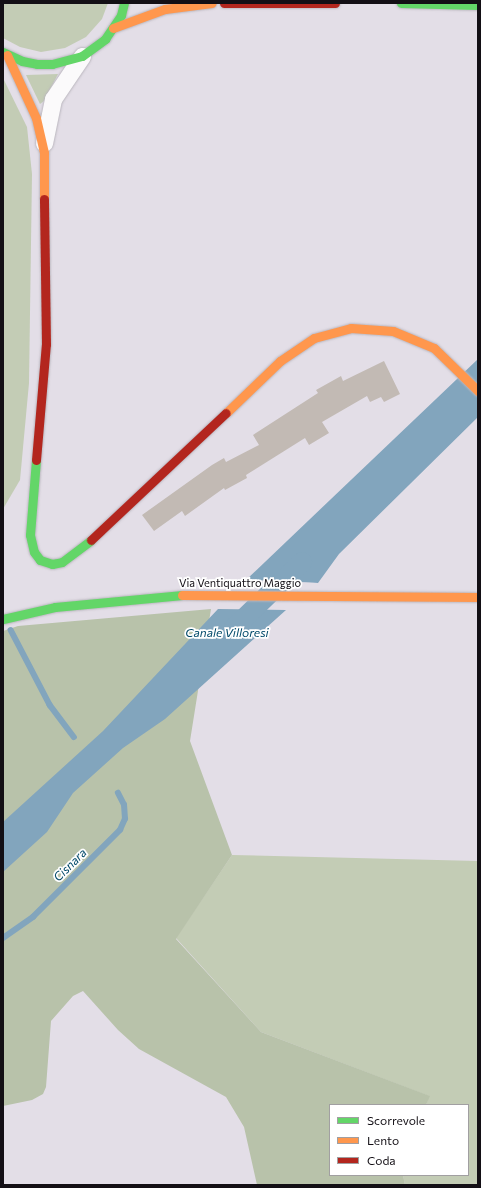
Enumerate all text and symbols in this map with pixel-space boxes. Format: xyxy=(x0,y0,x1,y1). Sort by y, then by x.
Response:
street label: Via Ventiquattro Maggio xyxy=(179,576,301,590)
water label: Canale Villoresi xyxy=(185,626,269,640)
water label: Cisnara xyxy=(50,845,90,885)
legend xyxy=(329,1104,469,1176)
text: Scorrevole xyxy=(367,1113,425,1127)
text: Lento xyxy=(367,1133,399,1147)
text: Coda xyxy=(367,1153,396,1167)

